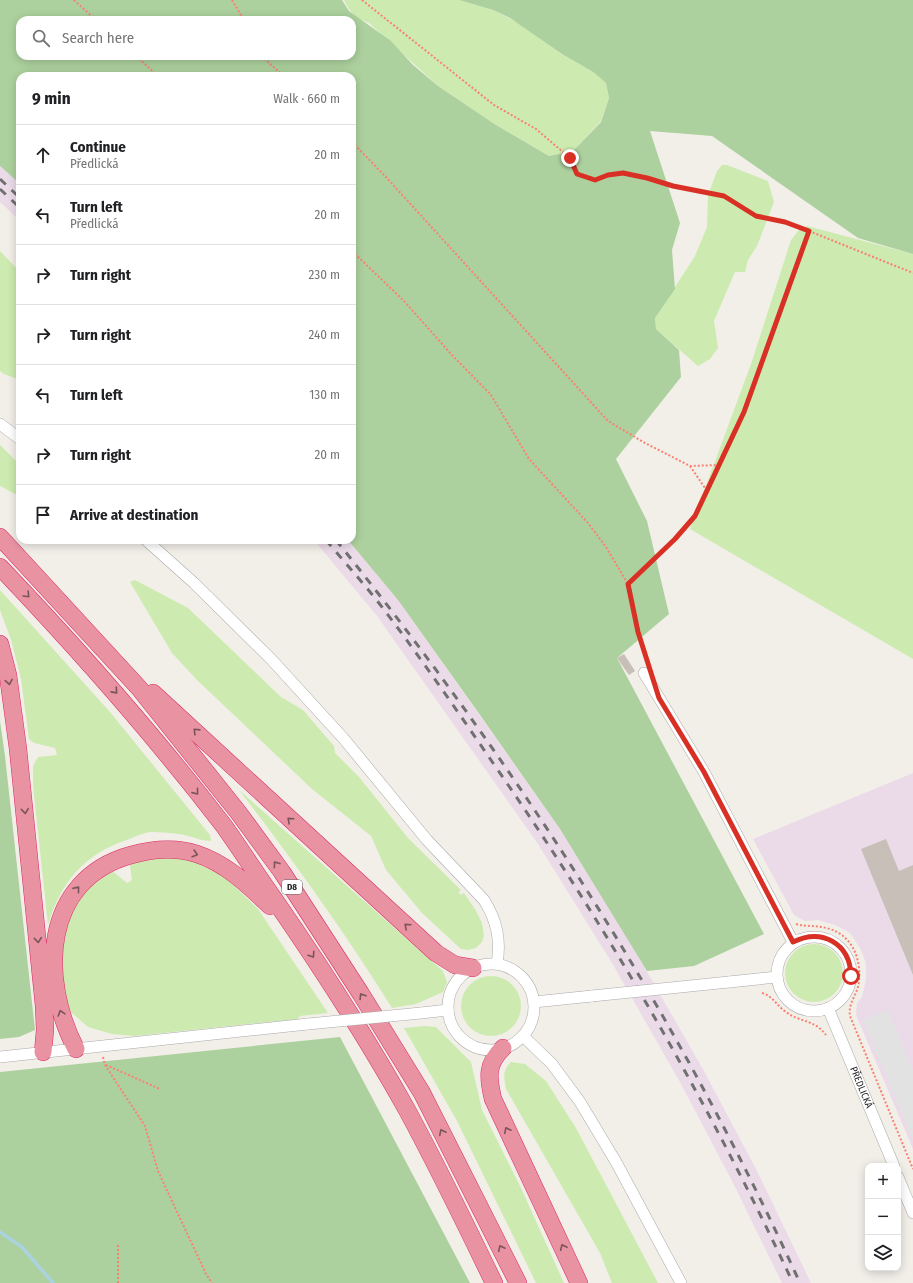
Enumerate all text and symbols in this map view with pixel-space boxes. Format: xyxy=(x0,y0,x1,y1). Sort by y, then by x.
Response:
search box xyxy=(16,16,356,60)
icon: search xyxy=(30,27,52,49)
text: Search here xyxy=(62,29,134,47)
text: 9 min xyxy=(32,88,71,109)
text: Walk · 660 m xyxy=(273,91,340,106)
text: Continue xyxy=(70,138,126,156)
icon: ahead xyxy=(32,144,54,166)
text: 20 m xyxy=(314,147,340,162)
route end xyxy=(561,149,579,167)
text: Předlická xyxy=(70,156,119,171)
text: Turn left xyxy=(70,198,123,216)
icon: left xyxy=(32,204,54,226)
text: 20 m xyxy=(314,207,340,222)
text: Předlická xyxy=(70,216,119,231)
icon: right xyxy=(32,264,54,286)
text: Turn right xyxy=(70,266,131,284)
text: 230 m xyxy=(309,267,340,282)
icon: right xyxy=(32,324,54,346)
text: Turn right xyxy=(70,326,131,344)
text: 240 m xyxy=(308,327,340,342)
icon: left xyxy=(32,384,54,406)
text: Turn left xyxy=(70,386,123,404)
text: 130 m xyxy=(309,387,340,402)
icon: right xyxy=(32,444,54,466)
text: Turn right xyxy=(70,446,131,464)
text: 20 m xyxy=(314,447,340,462)
icon: arrive xyxy=(32,504,54,526)
text: Arrive at destination xyxy=(70,506,198,524)
one-way arrow xyxy=(22,590,30,598)
one-way arrow xyxy=(4,679,13,685)
one-way arrow xyxy=(110,686,117,694)
one-way arrow xyxy=(193,728,201,736)
one-way arrow xyxy=(192,788,199,795)
one-way arrow xyxy=(20,808,29,814)
one-way arrow xyxy=(288,818,295,825)
one-way arrow xyxy=(191,849,198,858)
one-way arrow xyxy=(273,861,280,868)
road number: D8 xyxy=(282,880,302,894)
one-way arrow xyxy=(73,887,80,894)
one-way arrow xyxy=(405,924,412,931)
one-way arrow xyxy=(33,937,42,943)
one-way arrow xyxy=(307,951,314,958)
route start xyxy=(842,967,860,985)
one-way arrow xyxy=(360,993,367,1000)
one-way arrow xyxy=(57,1010,66,1017)
street label: PŘEDLICKÁ xyxy=(847,1065,877,1111)
one-way arrow xyxy=(504,1127,512,1134)
one-way arrow xyxy=(439,1129,447,1136)
map controls xyxy=(865,1163,901,1271)
button: + xyxy=(865,1163,901,1199)
button: − xyxy=(865,1199,901,1235)
button: layers xyxy=(865,1235,901,1271)
one-way arrow xyxy=(560,1244,568,1252)
one-way arrow xyxy=(498,1245,506,1252)

